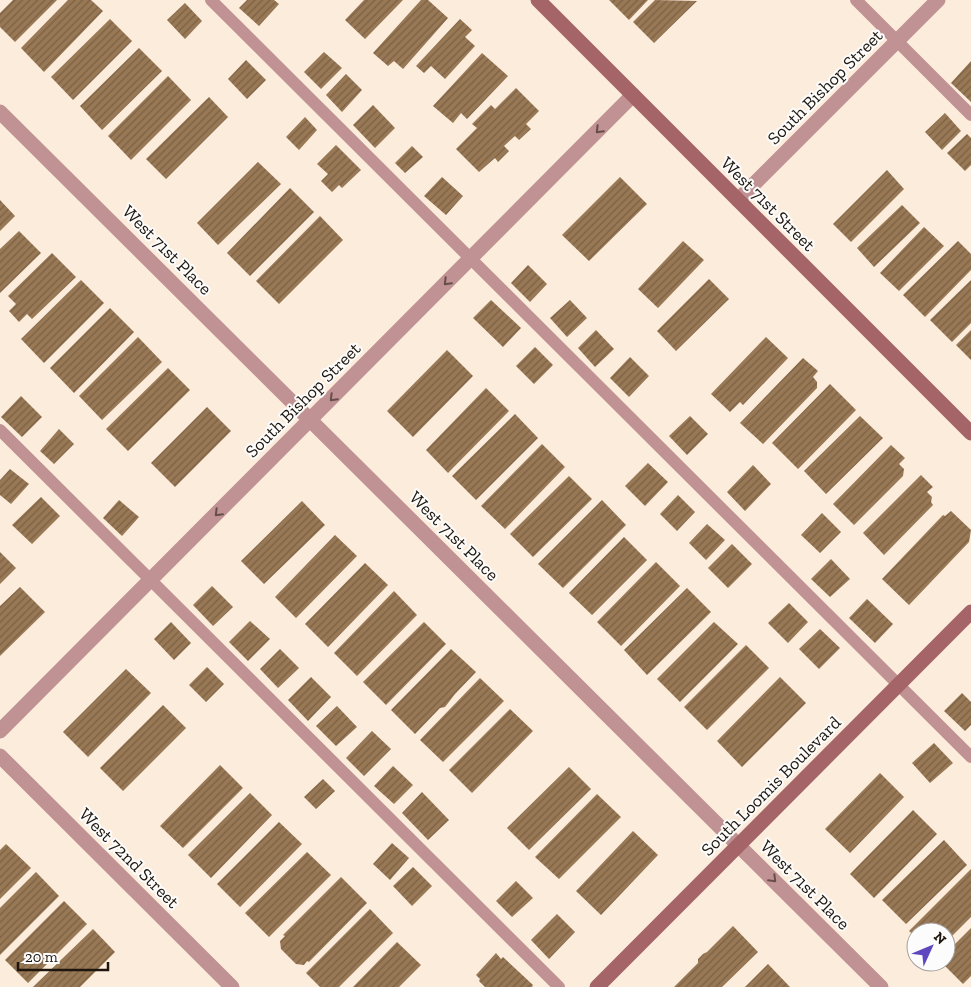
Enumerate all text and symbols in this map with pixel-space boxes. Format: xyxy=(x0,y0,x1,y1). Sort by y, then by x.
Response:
street label: South Bishop Street xyxy=(763,25,887,149)
one-way arrow xyxy=(596,124,605,133)
street label: West 71st Street xyxy=(716,152,820,256)
street label: West 71st Place xyxy=(118,201,216,299)
one-way arrow xyxy=(444,276,453,285)
street label: South Bishop Street xyxy=(241,338,365,462)
one-way arrow xyxy=(329,392,338,401)
street label: West 71st Place xyxy=(405,487,503,585)
one-way arrow xyxy=(215,507,224,516)
street label: South Loomis Boulevard xyxy=(696,711,846,861)
street label: West 72nd Street xyxy=(74,803,184,913)
street label: West 71st Place xyxy=(756,836,854,934)
one-way arrow xyxy=(768,873,777,882)
north arrow xyxy=(906,922,956,972)
text: N xyxy=(930,929,950,948)
scale bar xyxy=(18,940,108,972)
text: 20 m xyxy=(25,948,58,966)

